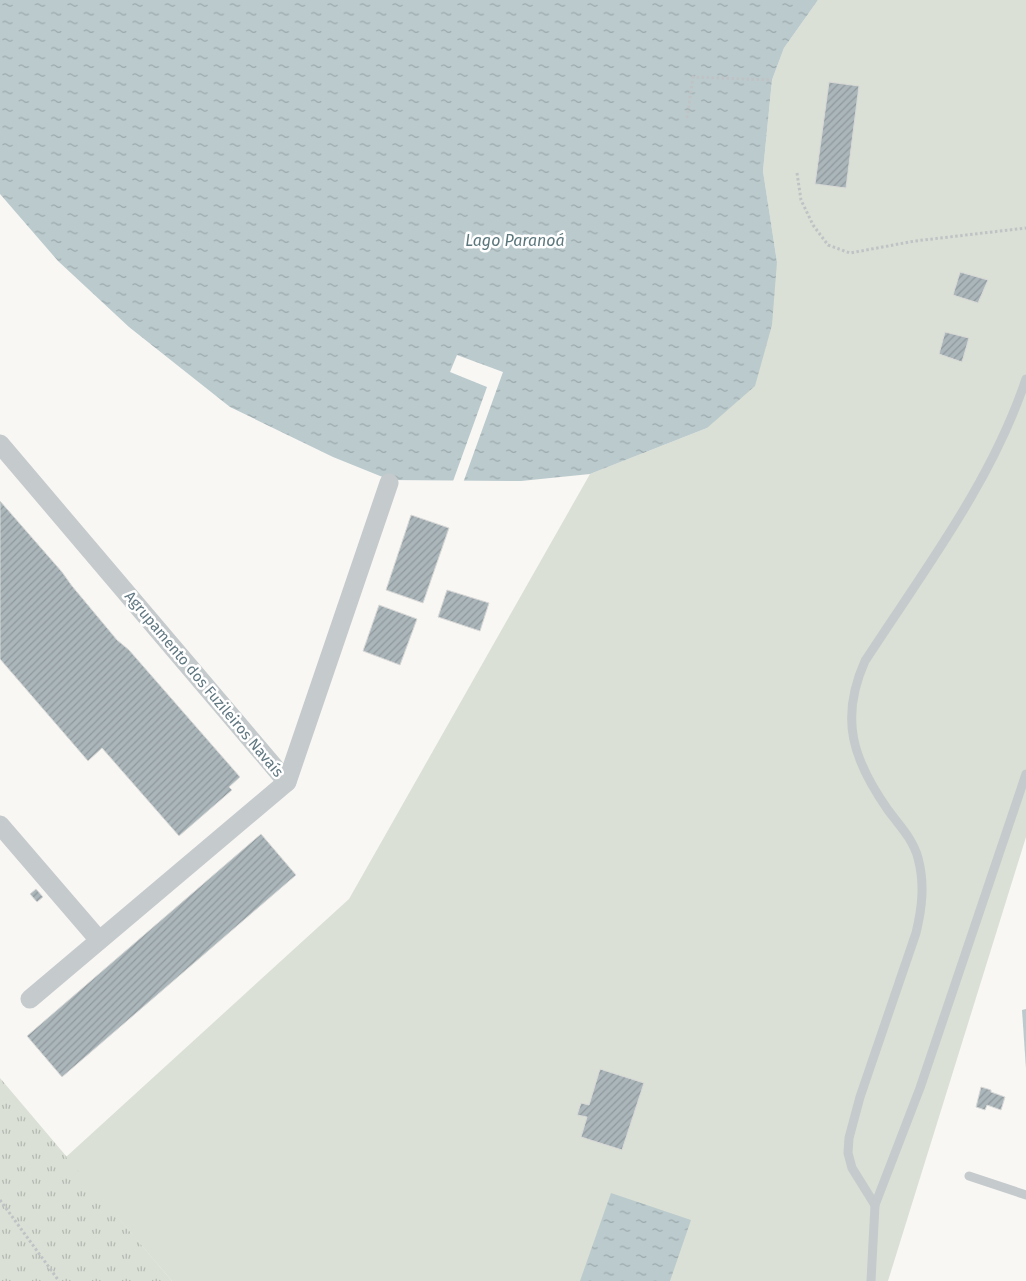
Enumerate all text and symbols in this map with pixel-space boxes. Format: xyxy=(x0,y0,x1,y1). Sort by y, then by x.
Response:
water label: Lago Paranoá xyxy=(465,231,565,250)
street label: Agrupamento dos Fuzileiros Navaís xyxy=(121,587,287,781)

